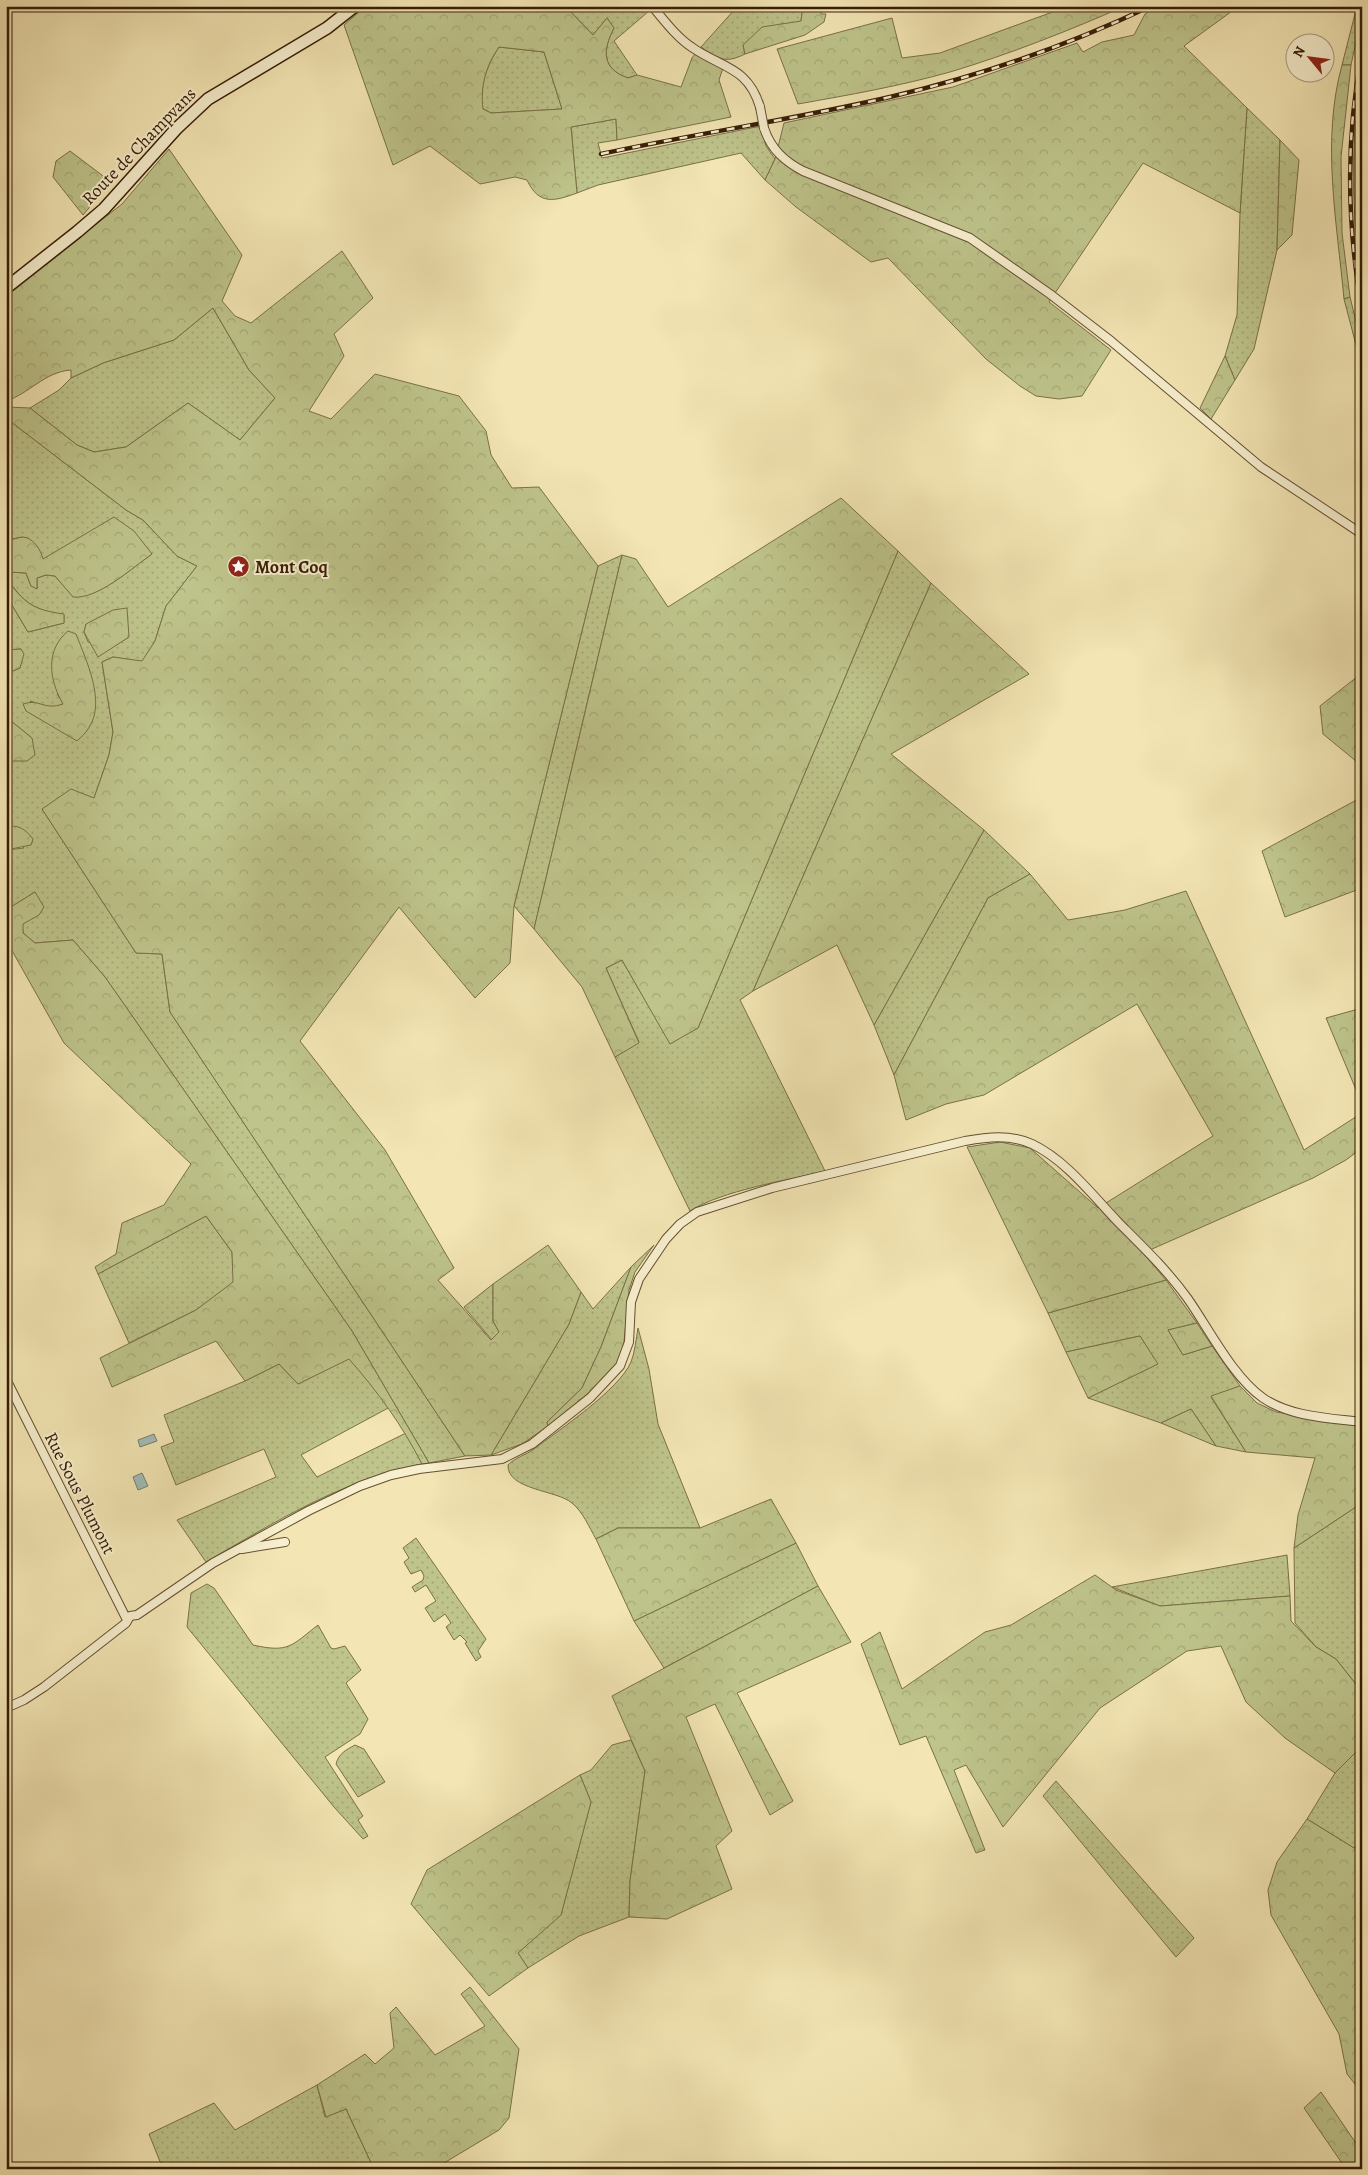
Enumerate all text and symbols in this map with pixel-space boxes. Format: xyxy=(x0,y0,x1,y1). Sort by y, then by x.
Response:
north arrow xyxy=(1286,32,1336,82)
text: N xyxy=(1288,43,1310,61)
street label: Route de Champvans xyxy=(77,82,201,210)
place icon: Mont Coq xyxy=(227,555,251,579)
place label: Mont Coq xyxy=(255,555,328,579)
street label: Rue Sous Plumont xyxy=(39,1428,121,1558)

